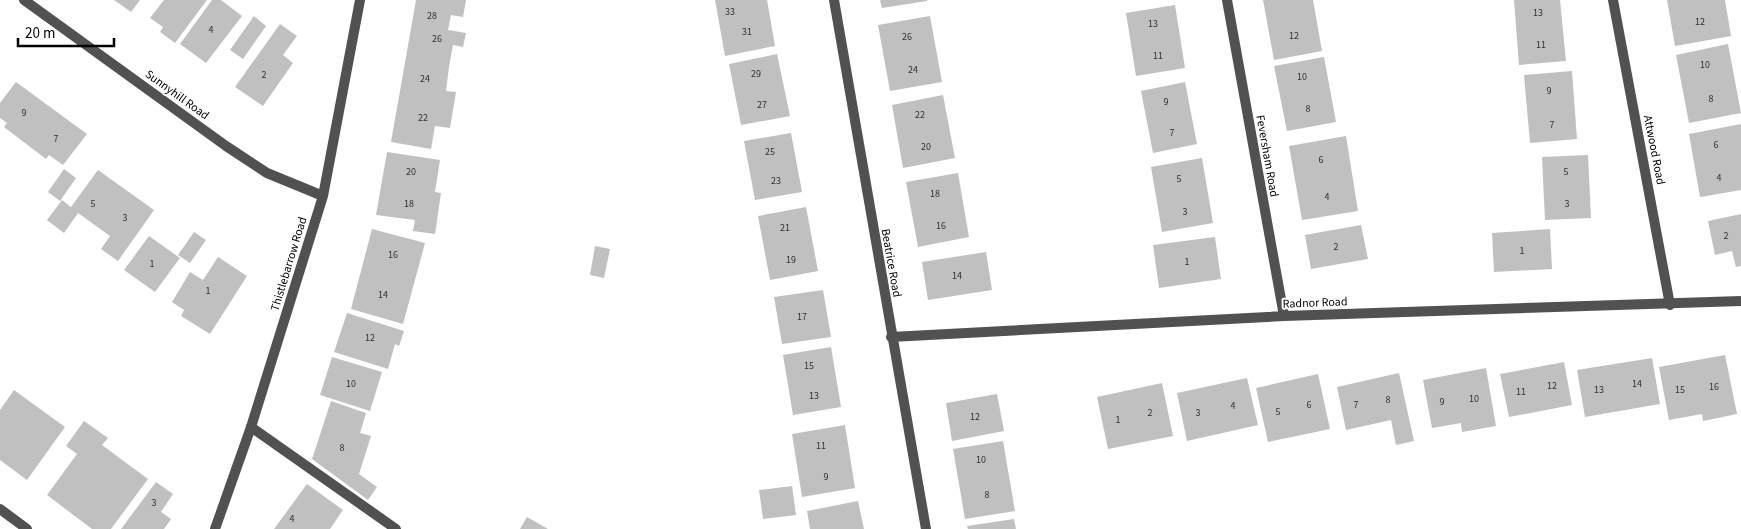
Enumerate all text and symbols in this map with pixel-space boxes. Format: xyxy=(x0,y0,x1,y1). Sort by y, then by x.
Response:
house number: 33 xyxy=(725,5,735,19)
house number: 13 xyxy=(1533,6,1543,20)
house number: 28 xyxy=(427,9,437,23)
scale bar xyxy=(18,15,114,47)
house number: 12 xyxy=(1695,15,1705,29)
house number: 13 xyxy=(1148,17,1158,31)
text: 20 m xyxy=(25,23,55,44)
house number: 4 xyxy=(209,23,214,37)
house number: 31 xyxy=(742,25,752,39)
house number: 12 xyxy=(1289,29,1299,43)
house number: 26 xyxy=(902,30,912,44)
house number: 26 xyxy=(432,32,442,46)
house number: 11 xyxy=(1536,38,1546,52)
house number: 11 xyxy=(1153,49,1163,63)
house number: 10 xyxy=(1700,58,1710,72)
house number: 24 xyxy=(908,63,918,77)
street label: Sunnyhill Road xyxy=(141,66,213,124)
house number: 29 xyxy=(751,67,761,81)
house number: 2 xyxy=(262,68,267,82)
house number: 10 xyxy=(1297,70,1307,84)
house number: 24 xyxy=(420,72,430,86)
house number: 9 xyxy=(1547,84,1552,98)
house number: 8 xyxy=(1709,92,1714,106)
house number: 9 xyxy=(1164,95,1169,109)
house number: 27 xyxy=(757,98,767,112)
house number: 8 xyxy=(1306,102,1311,116)
house number: 9 xyxy=(22,106,27,120)
house number: 22 xyxy=(915,108,925,122)
house number: 22 xyxy=(418,111,428,125)
street label: Feversham Road xyxy=(1251,114,1283,198)
street label: Attwood Road xyxy=(1639,114,1669,186)
house number: 7 xyxy=(1550,118,1555,132)
house number: 7 xyxy=(1170,126,1175,140)
house number: 7 xyxy=(54,132,59,146)
house number: 6 xyxy=(1714,138,1719,152)
house number: 20 xyxy=(921,140,931,154)
house number: 25 xyxy=(765,145,775,159)
house number: 6 xyxy=(1319,153,1324,167)
house number: 20 xyxy=(406,165,416,179)
house number: 5 xyxy=(1564,165,1569,179)
house number: 4 xyxy=(1717,171,1722,185)
house number: 5 xyxy=(1177,172,1182,186)
house number: 23 xyxy=(771,174,781,188)
house number: 18 xyxy=(930,187,940,201)
house number: 4 xyxy=(1325,190,1330,204)
house number: 5 xyxy=(91,197,96,211)
house number: 18 xyxy=(404,197,414,211)
house number: 3 xyxy=(1565,197,1570,211)
house number: 3 xyxy=(1183,205,1188,219)
house number: 3 xyxy=(123,211,128,225)
street label: Thistlebarrow Road xyxy=(267,215,311,313)
house number: 16 xyxy=(936,219,946,233)
house number: 21 xyxy=(780,221,790,235)
street label: Beatrice Road xyxy=(877,227,905,299)
house number: 2 xyxy=(1724,229,1729,243)
house number: 2 xyxy=(1334,240,1339,254)
house number: 1 xyxy=(1520,244,1525,258)
house number: 16 xyxy=(388,248,398,262)
house number: 19 xyxy=(786,253,796,267)
house number: 1 xyxy=(1185,255,1190,269)
house number: 1 xyxy=(150,257,155,271)
house number: 14 xyxy=(952,269,962,283)
house number: 1 xyxy=(206,284,211,298)
house number: 14 xyxy=(378,288,388,302)
street label: Radnor Road xyxy=(1282,293,1348,313)
house number: 17 xyxy=(797,310,807,324)
house number: 12 xyxy=(365,331,375,345)
house number: 15 xyxy=(804,359,814,373)
house number: 10 xyxy=(346,377,356,391)
house number: 14 xyxy=(1632,377,1642,391)
house number: 12 xyxy=(1547,379,1557,393)
house number: 16 xyxy=(1709,380,1719,394)
house number: 13 xyxy=(1594,383,1604,397)
house number: 15 xyxy=(1675,383,1685,397)
house number: 11 xyxy=(1516,385,1526,399)
house number: 13 xyxy=(809,389,819,403)
house number: 10 xyxy=(1469,392,1479,406)
house number: 8 xyxy=(1386,393,1391,407)
house number: 9 xyxy=(1440,395,1445,409)
house number: 6 xyxy=(1307,398,1312,412)
house number: 7 xyxy=(1354,398,1359,412)
house number: 4 xyxy=(1231,399,1236,413)
house number: 5 xyxy=(1276,405,1281,419)
house number: 2 xyxy=(1148,406,1153,420)
house number: 3 xyxy=(1196,406,1201,420)
house number: 12 xyxy=(970,410,980,424)
house number: 1 xyxy=(1116,413,1121,427)
house number: 11 xyxy=(816,439,826,453)
house number: 8 xyxy=(340,441,345,455)
house number: 10 xyxy=(976,453,986,467)
house number: 9 xyxy=(824,470,829,484)
house number: 8 xyxy=(985,488,990,502)
house number: 3 xyxy=(152,496,157,510)
house number: 4 xyxy=(290,512,295,526)

